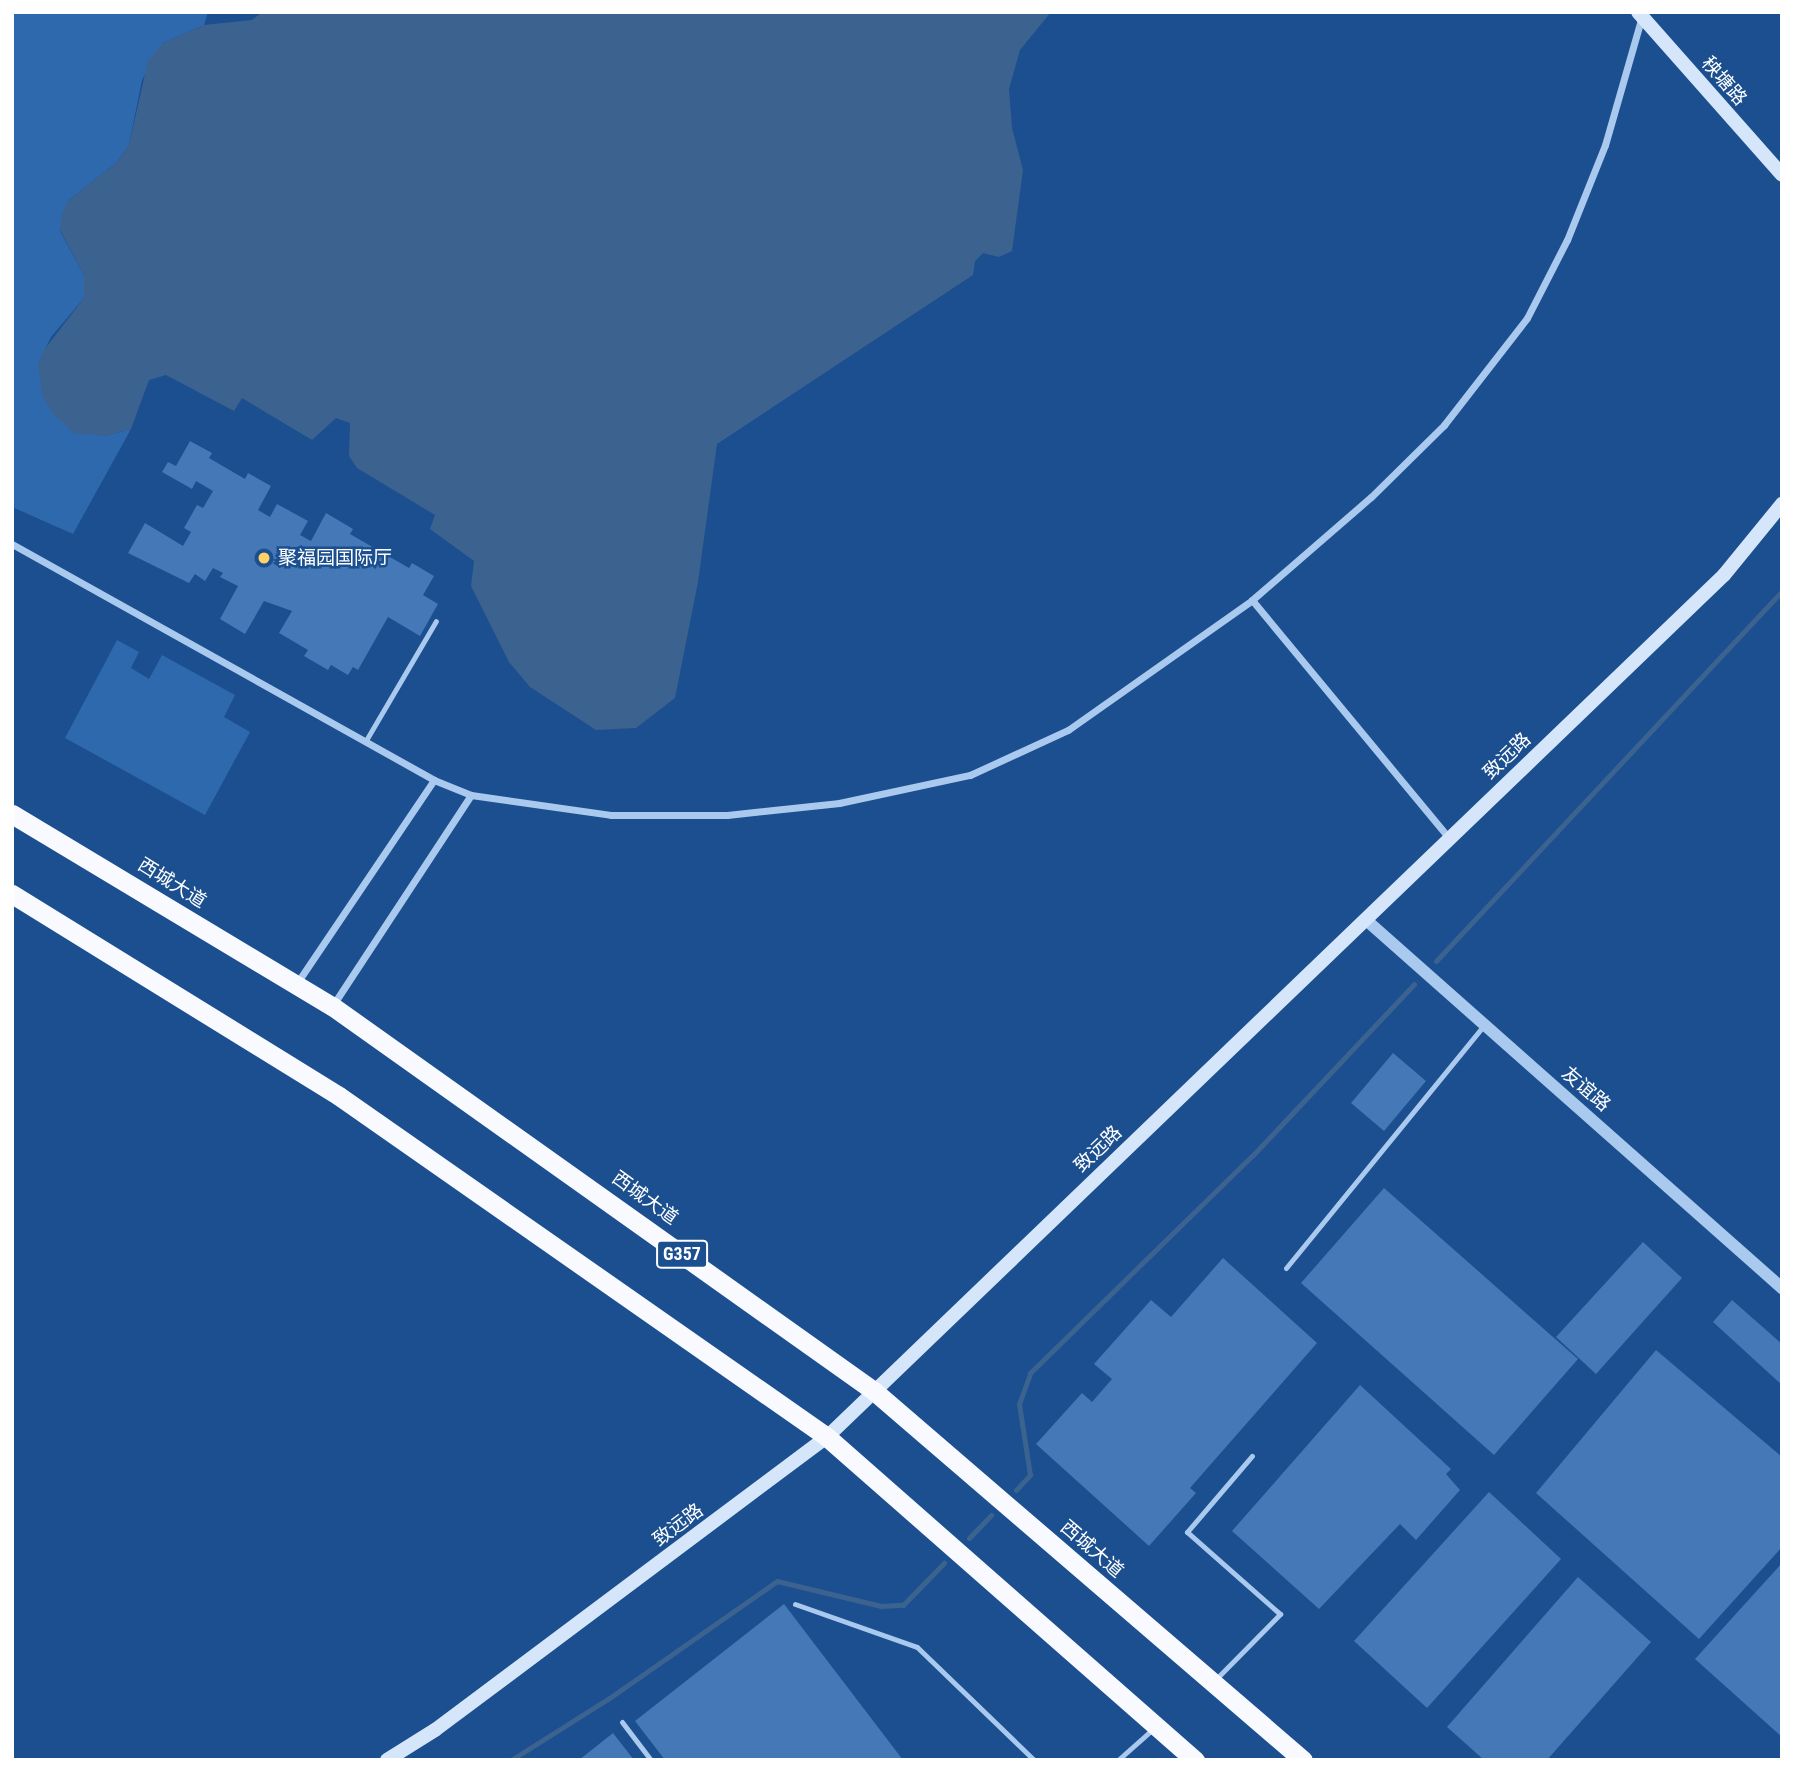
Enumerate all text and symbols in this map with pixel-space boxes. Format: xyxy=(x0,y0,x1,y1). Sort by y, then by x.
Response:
street label: 秧塘路 xyxy=(1697,52,1751,110)
place label: 聚福园国际厅 xyxy=(278,547,392,569)
marker: 聚福园国际厅 xyxy=(256,550,272,566)
street label: 致远路 xyxy=(1479,728,1535,784)
street label: 西城大道 xyxy=(134,853,210,913)
street label: 友谊路 xyxy=(1557,1062,1615,1116)
street label: 致远路 xyxy=(1070,1121,1126,1177)
street label: 西城大道 xyxy=(608,1166,682,1230)
road number: G357 xyxy=(656,1240,708,1268)
street label: 致远路 xyxy=(648,1499,708,1551)
street label: 西城大道 xyxy=(1056,1515,1128,1583)

